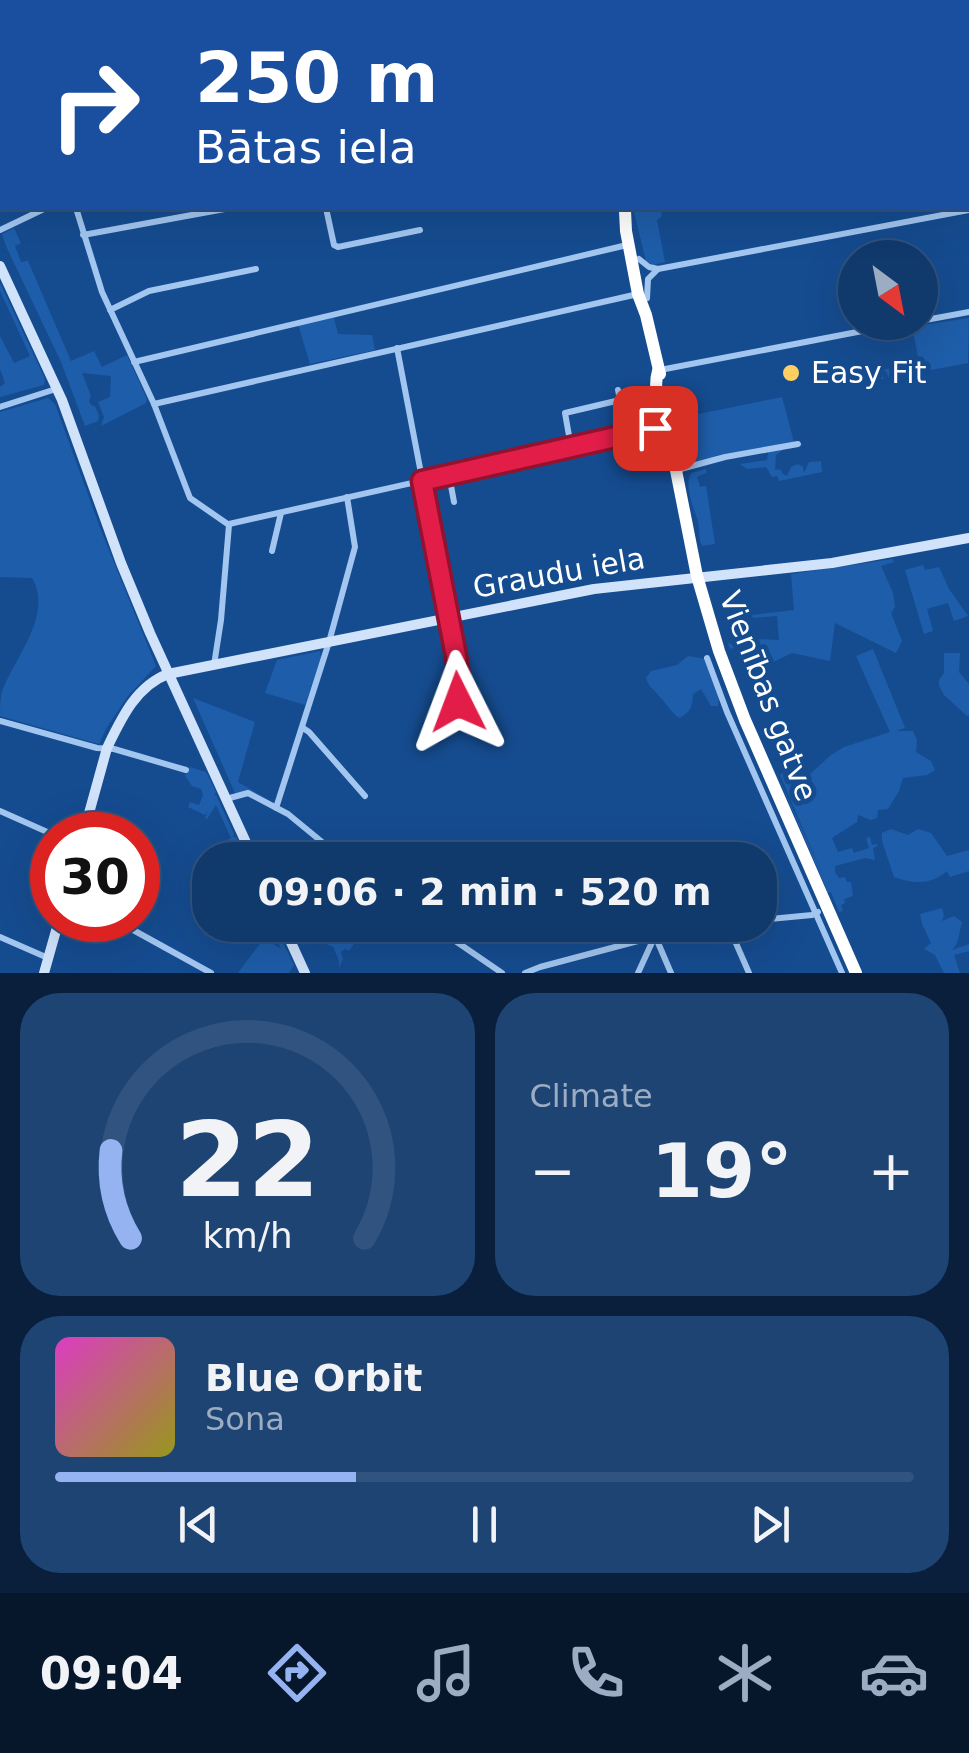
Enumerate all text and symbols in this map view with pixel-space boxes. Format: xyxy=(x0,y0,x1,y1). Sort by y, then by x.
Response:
text: 250 m xyxy=(195,37,438,119)
icon: right xyxy=(30,40,160,170)
text: Bātas iela xyxy=(195,121,417,174)
north arrow xyxy=(838,240,938,340)
map controls xyxy=(838,240,938,340)
place label: Easy Fit xyxy=(811,355,927,390)
marker: Easy Fit xyxy=(780,362,802,384)
pin xyxy=(613,386,698,471)
icon: arrive xyxy=(628,401,683,456)
street label: Graudu iela xyxy=(470,540,648,605)
street label: Vienības gatve xyxy=(712,586,825,806)
position arrow xyxy=(406,650,510,754)
speed limit sign: 30 xyxy=(30,812,160,942)
text: 09:06 · 2 min · 520 m xyxy=(257,870,712,914)
text: Climate xyxy=(530,1077,653,1115)
text: 22 xyxy=(175,1099,320,1221)
text: 19° xyxy=(651,1127,793,1215)
text: − xyxy=(530,1139,576,1203)
text: + xyxy=(868,1139,914,1203)
text: km/h xyxy=(202,1215,292,1256)
text: Blue Orbit xyxy=(205,1356,422,1400)
text: Sona xyxy=(205,1400,285,1438)
icon: previous xyxy=(171,1497,226,1552)
icon: pause xyxy=(457,1497,512,1552)
icon: next xyxy=(743,1497,798,1552)
icon: directions xyxy=(262,1638,332,1708)
icon: music xyxy=(411,1638,481,1708)
icon: phone xyxy=(561,1638,631,1708)
icon: climate xyxy=(710,1638,780,1708)
icon: car xyxy=(859,1638,929,1708)
text: 09:04 xyxy=(40,1647,183,1700)

